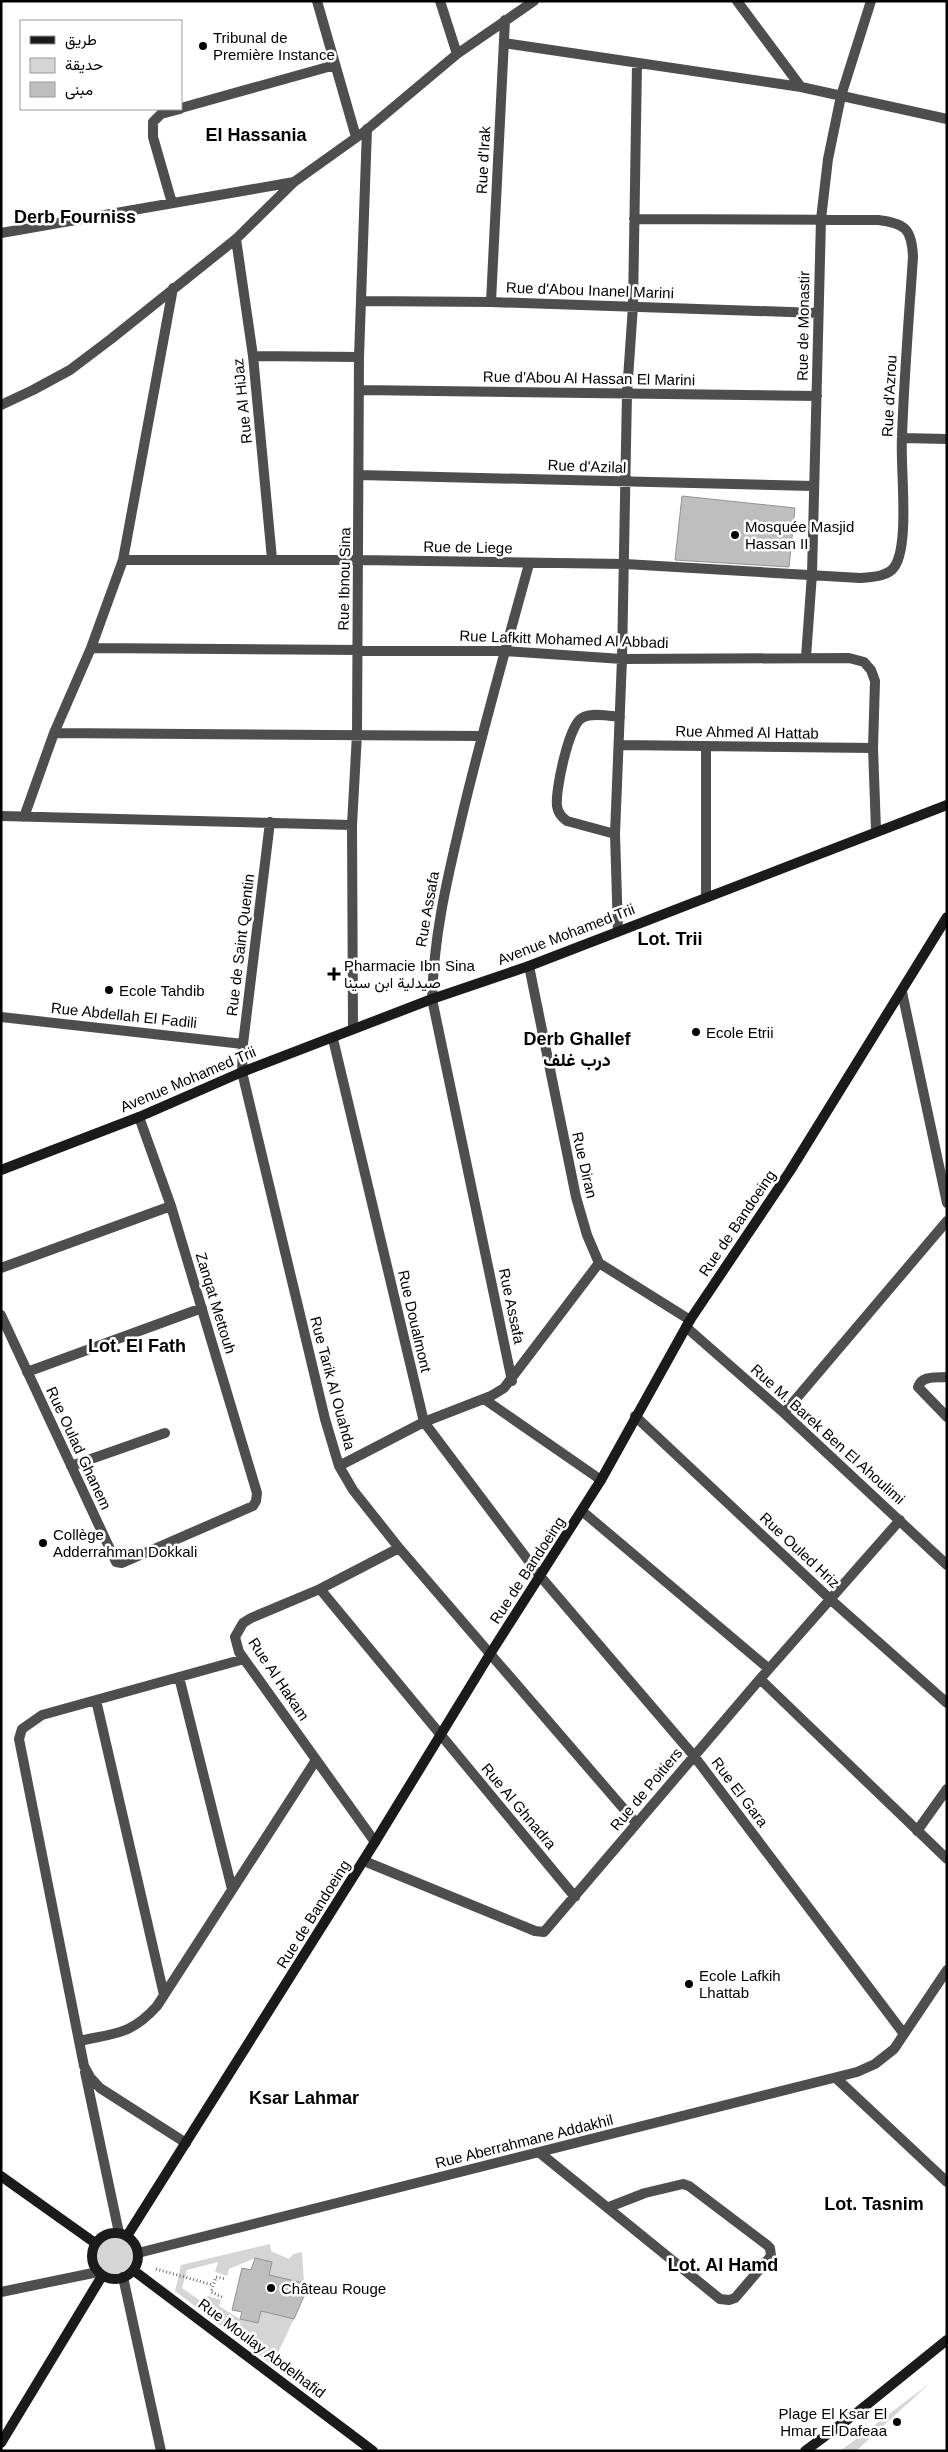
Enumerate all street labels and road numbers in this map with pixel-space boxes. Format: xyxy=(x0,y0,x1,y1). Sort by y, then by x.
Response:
street label: Rue d'Irak xyxy=(473,125,493,194)
street label: Rue de Monastir xyxy=(794,271,812,381)
street label: Rue d'Abou Inanel Marini xyxy=(506,279,674,301)
street label: Rue d'Azrou xyxy=(878,355,900,437)
street label: Rue Al HiJaz xyxy=(229,357,255,445)
street label: Rue d'Abou Al Hassan El Marini xyxy=(483,368,695,388)
street label: Rue d'Azilal xyxy=(547,456,627,476)
street label: Rue Ibnou Sina xyxy=(335,527,353,631)
street label: Rue de Liege xyxy=(423,538,513,556)
street label: Rue Lafkitt Mohamed Al Abbadi xyxy=(459,627,669,651)
street label: Rue Ahmed Al Hattab xyxy=(675,722,819,742)
street label: Rue Assafa xyxy=(412,869,442,948)
street label: Rue de Saint Quentin xyxy=(223,873,257,1017)
street label: Avenue Mohamed Trii xyxy=(495,900,637,968)
street label: Rue Abdellah El Fadili xyxy=(50,999,198,1031)
street label: Avenue Mohamed Trii xyxy=(118,1043,258,1115)
street label: Rue Diran xyxy=(569,1130,601,1200)
street label: Rue de Bandoeing xyxy=(695,1167,779,1279)
street label: Zanqat Mettouh xyxy=(193,1250,239,1356)
street label: Rue Assafa xyxy=(496,1267,528,1346)
street label: Rue Doualmont xyxy=(395,1268,435,1374)
street label: Rue Tarik Al Ouahda xyxy=(307,1314,359,1452)
street label: Rue M. Barek Ben El Ahoulimi xyxy=(748,1360,908,1508)
street label: Rue Oulad Ghanem xyxy=(43,1384,115,1512)
street label: Rue Ouled Hriz xyxy=(757,1509,843,1591)
street label: Rue de Bandoeing xyxy=(486,1513,568,1627)
street label: Rue Al Hakam xyxy=(245,1635,313,1723)
street label: Rue de Poitiers xyxy=(607,1744,685,1834)
street label: Rue El Gara xyxy=(708,1754,772,1831)
street label: Rue Al Ghnadra xyxy=(478,1760,560,1853)
street label: Rue de Bandoeing xyxy=(273,1857,353,1971)
street label: Rue Aberrahmane Addakhil xyxy=(433,2111,615,2171)
street label: Rue Moulay Abdelhafid xyxy=(195,2295,329,2401)

